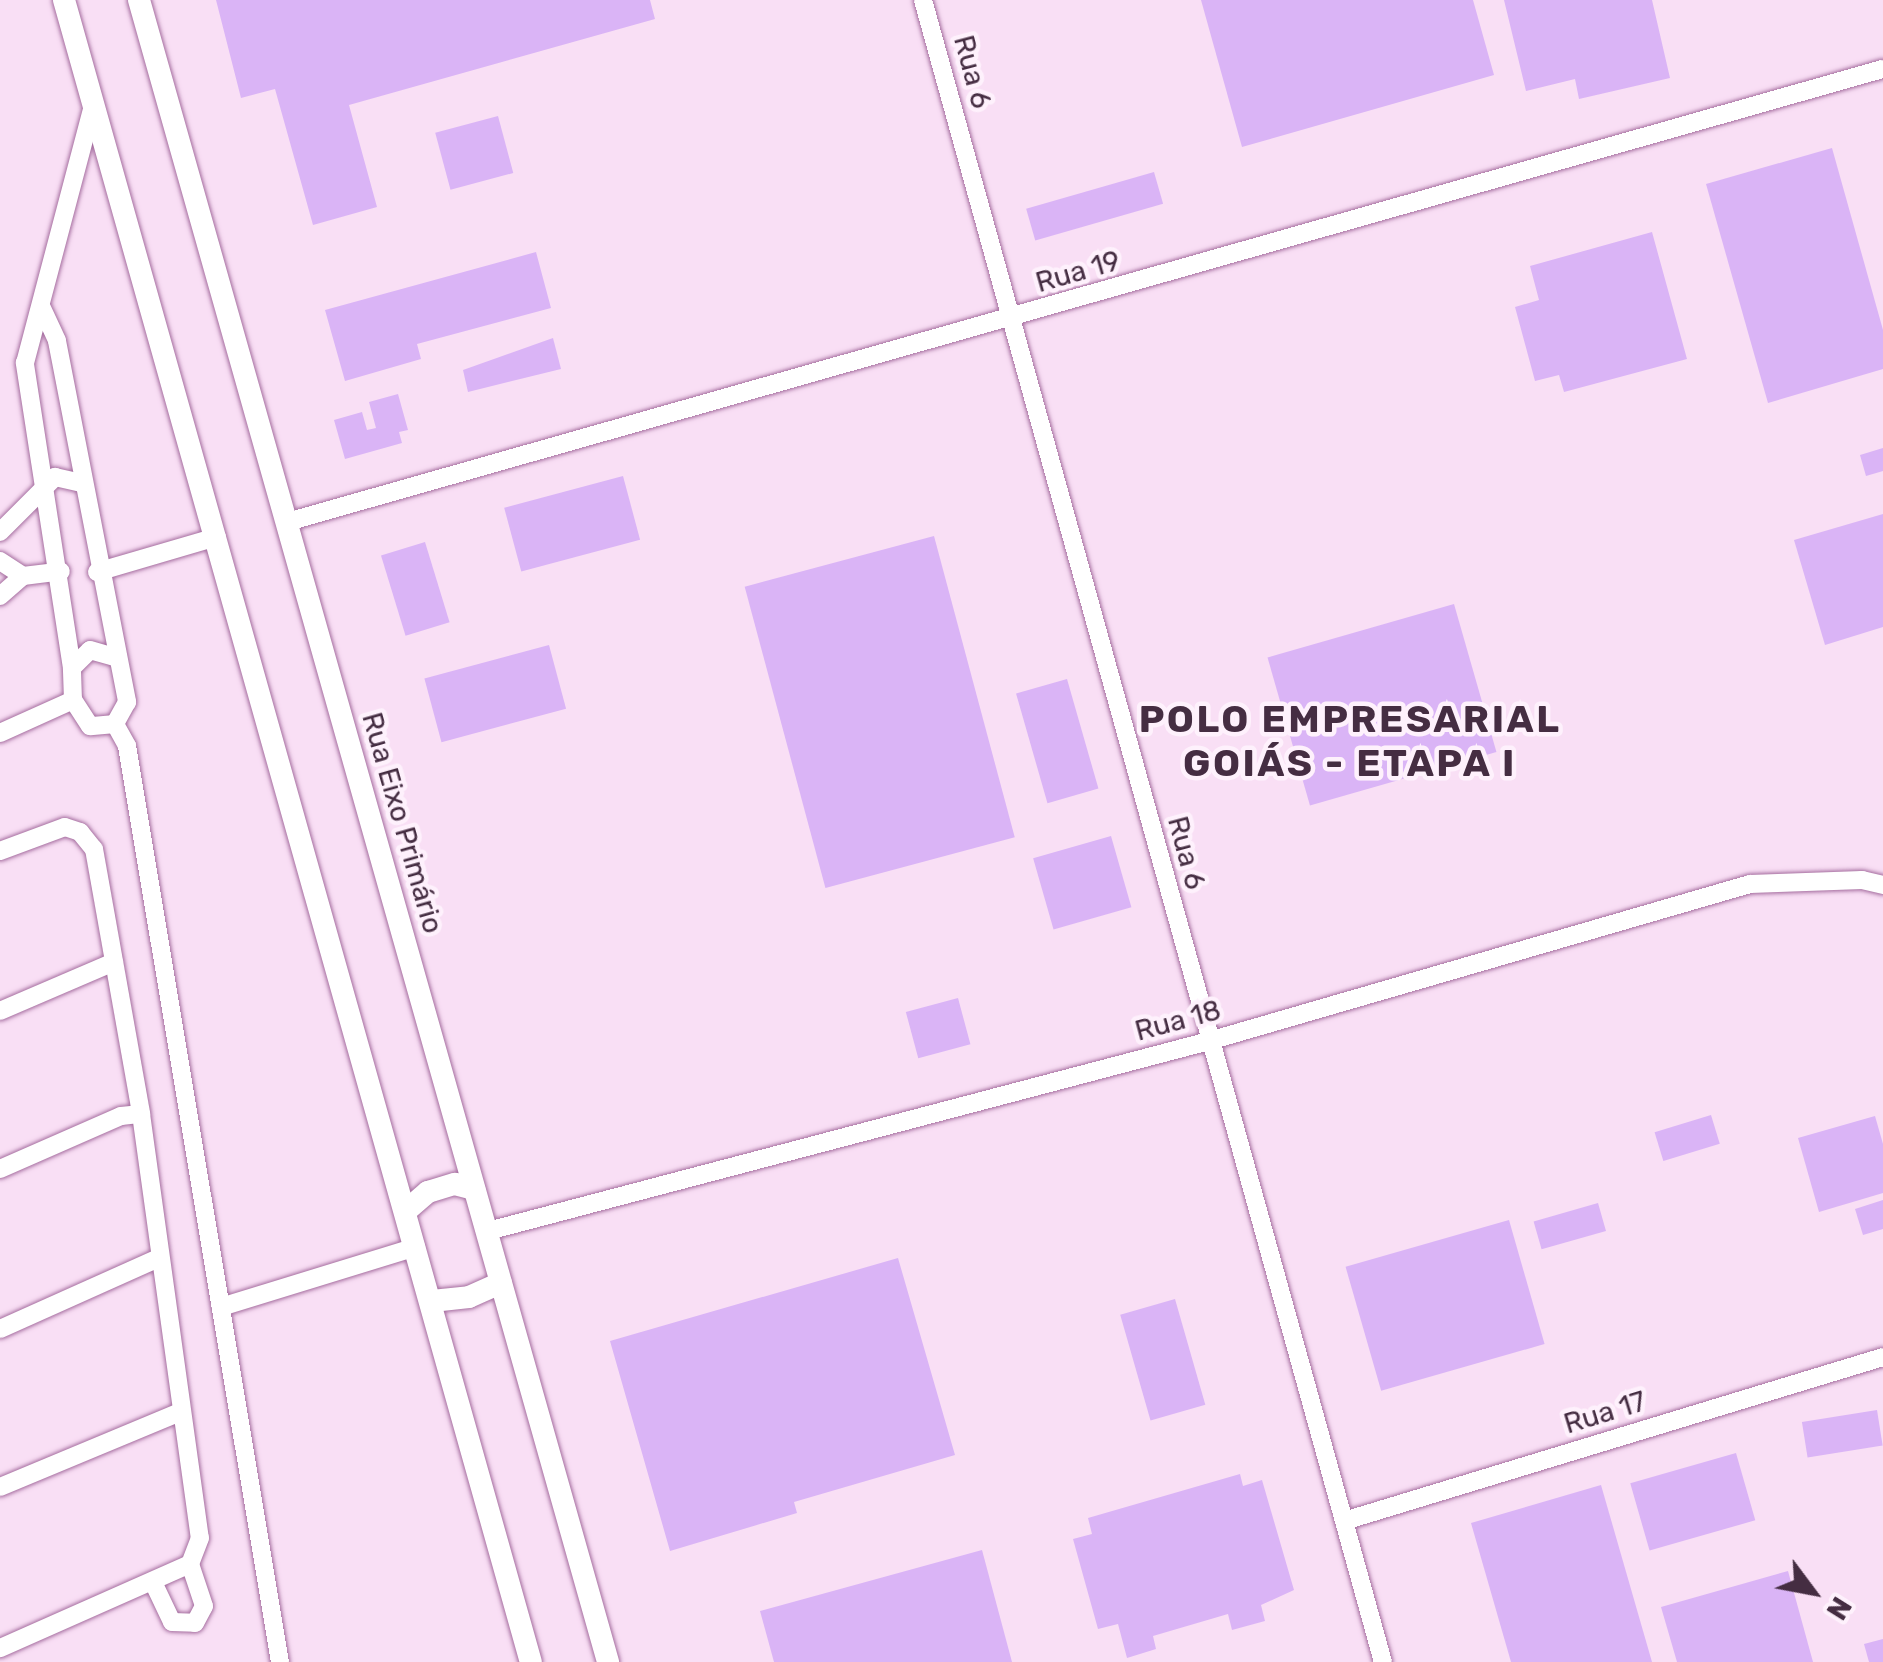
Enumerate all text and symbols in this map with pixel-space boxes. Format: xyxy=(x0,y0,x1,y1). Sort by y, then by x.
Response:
street label: Rua 6 xyxy=(946,32,998,112)
street label: Rua 19 xyxy=(1032,244,1124,300)
district label: POLO EMPRESARIAL GOIÁS - ETAPA I xyxy=(1139,697,1561,786)
street label: Rua Eixo Primário xyxy=(354,709,450,937)
street label: Rua 6 xyxy=(1160,813,1212,893)
street label: Rua 18 xyxy=(1131,993,1225,1049)
street label: Rua 17 xyxy=(1560,1385,1650,1441)
north arrow xyxy=(1763,1542,1863,1642)
text: N xyxy=(1820,1591,1858,1625)

